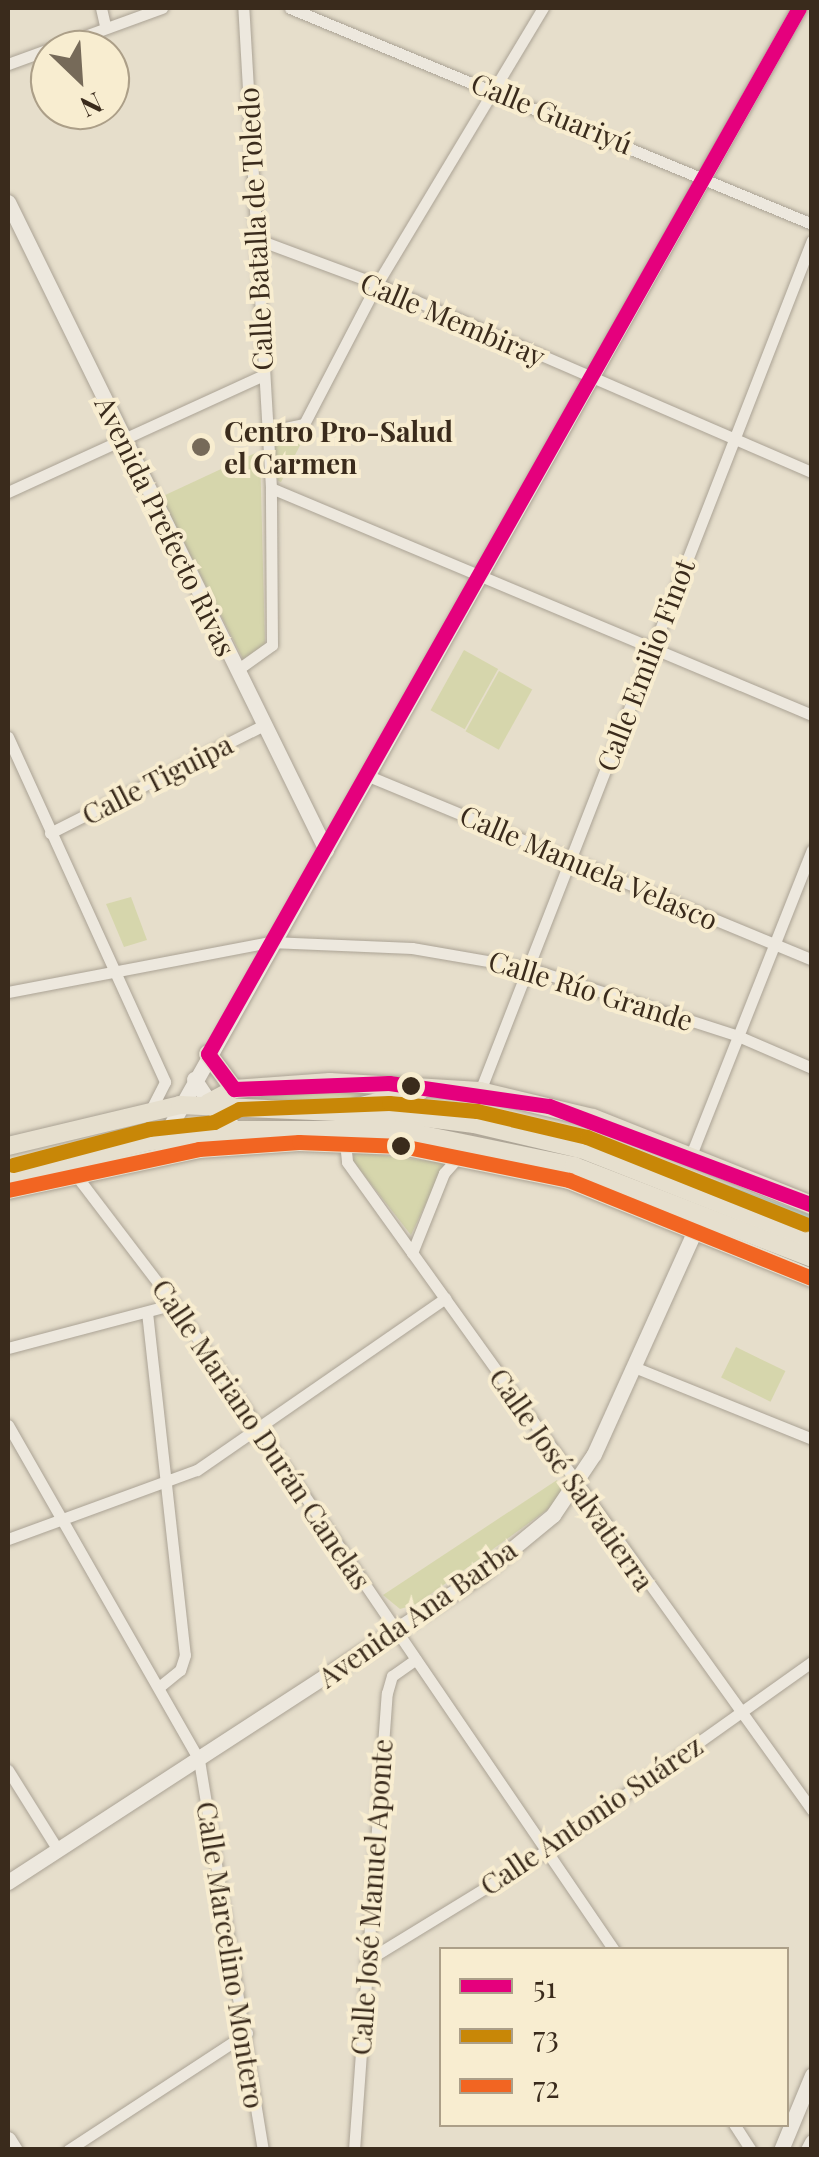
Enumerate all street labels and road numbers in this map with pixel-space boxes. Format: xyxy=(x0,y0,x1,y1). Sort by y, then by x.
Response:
street label: Calle Guariyú xyxy=(466,65,638,161)
street label: Calle Batalla de Toledo xyxy=(231,86,279,372)
street label: Calle Membiray xyxy=(356,265,550,373)
street label: Avenida Prefecto Rivas xyxy=(88,391,244,661)
street label: Calle Emilio Finot xyxy=(589,554,701,776)
street label: Calle Tiguipa xyxy=(76,727,238,831)
street label: Calle Manuela Velasco xyxy=(455,797,723,937)
street label: Calle Río Grande xyxy=(485,943,697,1037)
street label: Calle Mariano Durán Canelas xyxy=(145,1272,379,1596)
street label: Calle José Salvatierra xyxy=(483,1361,661,1597)
street label: Avenida Ana Barba xyxy=(311,1532,523,1694)
street label: Calle Antonio Suárez xyxy=(473,1728,709,1902)
street label: Calle José Manuel Aponte xyxy=(343,1737,399,2057)
street label: Calle Marcelino Montero xyxy=(190,1799,272,2111)

